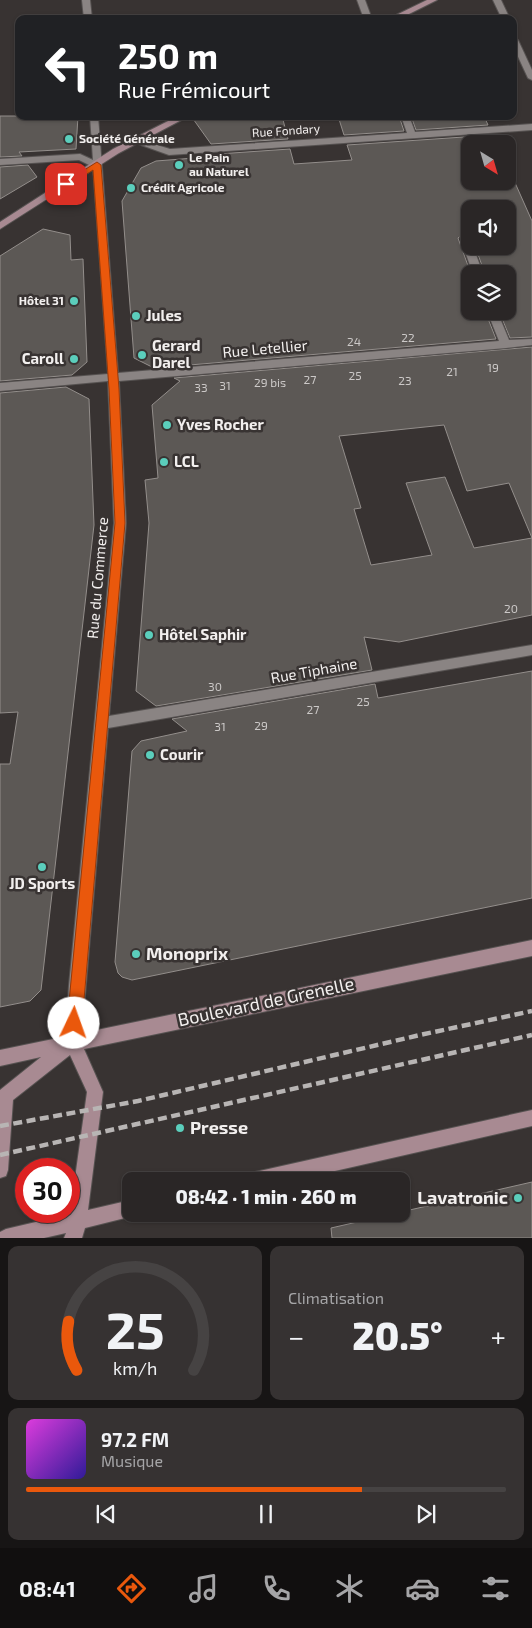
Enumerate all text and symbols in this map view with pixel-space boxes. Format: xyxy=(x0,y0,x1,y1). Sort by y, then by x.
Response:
text: 250 m xyxy=(118,34,218,76)
icon: left xyxy=(35,35,100,100)
text: Rue Frémicourt xyxy=(118,76,270,102)
street label: Rue Fondary xyxy=(251,121,321,139)
place label: Société Générale xyxy=(79,131,175,145)
marker: Société Générale xyxy=(63,133,75,145)
north arrow xyxy=(461,135,516,190)
map controls xyxy=(461,135,516,320)
place label: Le Pain au Naturel xyxy=(189,150,249,178)
marker: Le Pain au Naturel xyxy=(173,159,185,171)
pin xyxy=(45,163,87,205)
icon: arrive xyxy=(52,170,80,198)
place label: Crédit Agricole xyxy=(141,180,225,194)
marker: Crédit Agricole xyxy=(125,182,137,194)
button: sound xyxy=(461,200,516,255)
button: layers xyxy=(461,265,516,320)
place label: Hôtel 31 xyxy=(19,293,64,307)
marker: Hôtel 31 xyxy=(68,295,80,307)
place label: Jules xyxy=(146,306,182,324)
marker: Jules xyxy=(130,310,142,322)
house number: 22 xyxy=(401,330,415,344)
house number: 24 xyxy=(347,334,361,348)
street label: Rue Letellier xyxy=(222,335,308,361)
place label: Gerard Darel xyxy=(152,336,200,371)
place label: Caroll xyxy=(22,349,64,367)
marker: Gerard Darel xyxy=(136,349,148,361)
marker: Caroll xyxy=(68,353,80,365)
house number: 19 xyxy=(487,360,499,374)
house number: 21 xyxy=(446,364,458,378)
house number: 25 xyxy=(348,368,362,382)
house number: 27 xyxy=(304,372,316,386)
house number: 23 xyxy=(398,373,412,387)
house number: 29 bis xyxy=(254,375,286,389)
house number: 31 xyxy=(219,378,231,392)
house number: 33 xyxy=(194,380,208,394)
place label: Yves Rocher xyxy=(177,415,264,433)
marker: Yves Rocher xyxy=(161,419,173,431)
place label: LCL xyxy=(174,452,199,470)
marker: LCL xyxy=(158,456,170,468)
street label: Rue du Commerce xyxy=(83,516,111,640)
house number: 20 xyxy=(504,601,518,615)
place label: Hôtel Saphir xyxy=(159,625,247,643)
marker: Hôtel Saphir xyxy=(143,629,155,641)
street label: Rue Tiphaine xyxy=(269,654,358,686)
house number: 30 xyxy=(208,679,222,693)
house number: 25 xyxy=(356,694,370,708)
house number: 27 xyxy=(307,702,319,716)
house number: 29 xyxy=(254,718,268,732)
house number: 31 xyxy=(214,719,226,733)
place label: Courir xyxy=(160,745,204,763)
marker: Courir xyxy=(144,749,156,761)
marker: JD Sports xyxy=(36,861,48,873)
place label: JD Sports xyxy=(9,874,75,892)
place label: Monoprix xyxy=(146,942,229,964)
marker: Monoprix xyxy=(130,948,142,960)
street label: Boulevard de Grenelle xyxy=(176,972,356,1030)
position arrow xyxy=(47,996,99,1048)
place label: Presse xyxy=(190,1116,248,1138)
marker: Presse xyxy=(174,1122,186,1134)
speed limit sign: 30 xyxy=(15,1158,80,1223)
text: 08:42 · 1 min · 260 m xyxy=(175,1185,357,1208)
place label: Lavatronic xyxy=(417,1186,508,1208)
marker: Lavatronic xyxy=(512,1192,524,1204)
text: Climatisation xyxy=(288,1288,384,1307)
text: 25 xyxy=(106,1297,164,1359)
text: 20.5° xyxy=(352,1312,443,1358)
text: − xyxy=(288,1319,304,1353)
text: + xyxy=(491,1319,506,1353)
text: km/h xyxy=(113,1357,157,1379)
text: 97.2 FM xyxy=(101,1428,169,1451)
text: Musique xyxy=(101,1451,163,1470)
icon: previous xyxy=(92,1500,120,1528)
icon: pause xyxy=(252,1500,280,1528)
icon: next xyxy=(412,1500,440,1528)
icon: directions xyxy=(114,1571,149,1606)
icon: music xyxy=(186,1571,221,1606)
icon: phone xyxy=(259,1571,294,1606)
icon: climate xyxy=(332,1571,367,1606)
icon: car xyxy=(405,1571,440,1606)
icon: filters xyxy=(478,1571,513,1606)
text: 08:41 xyxy=(19,1575,76,1601)

